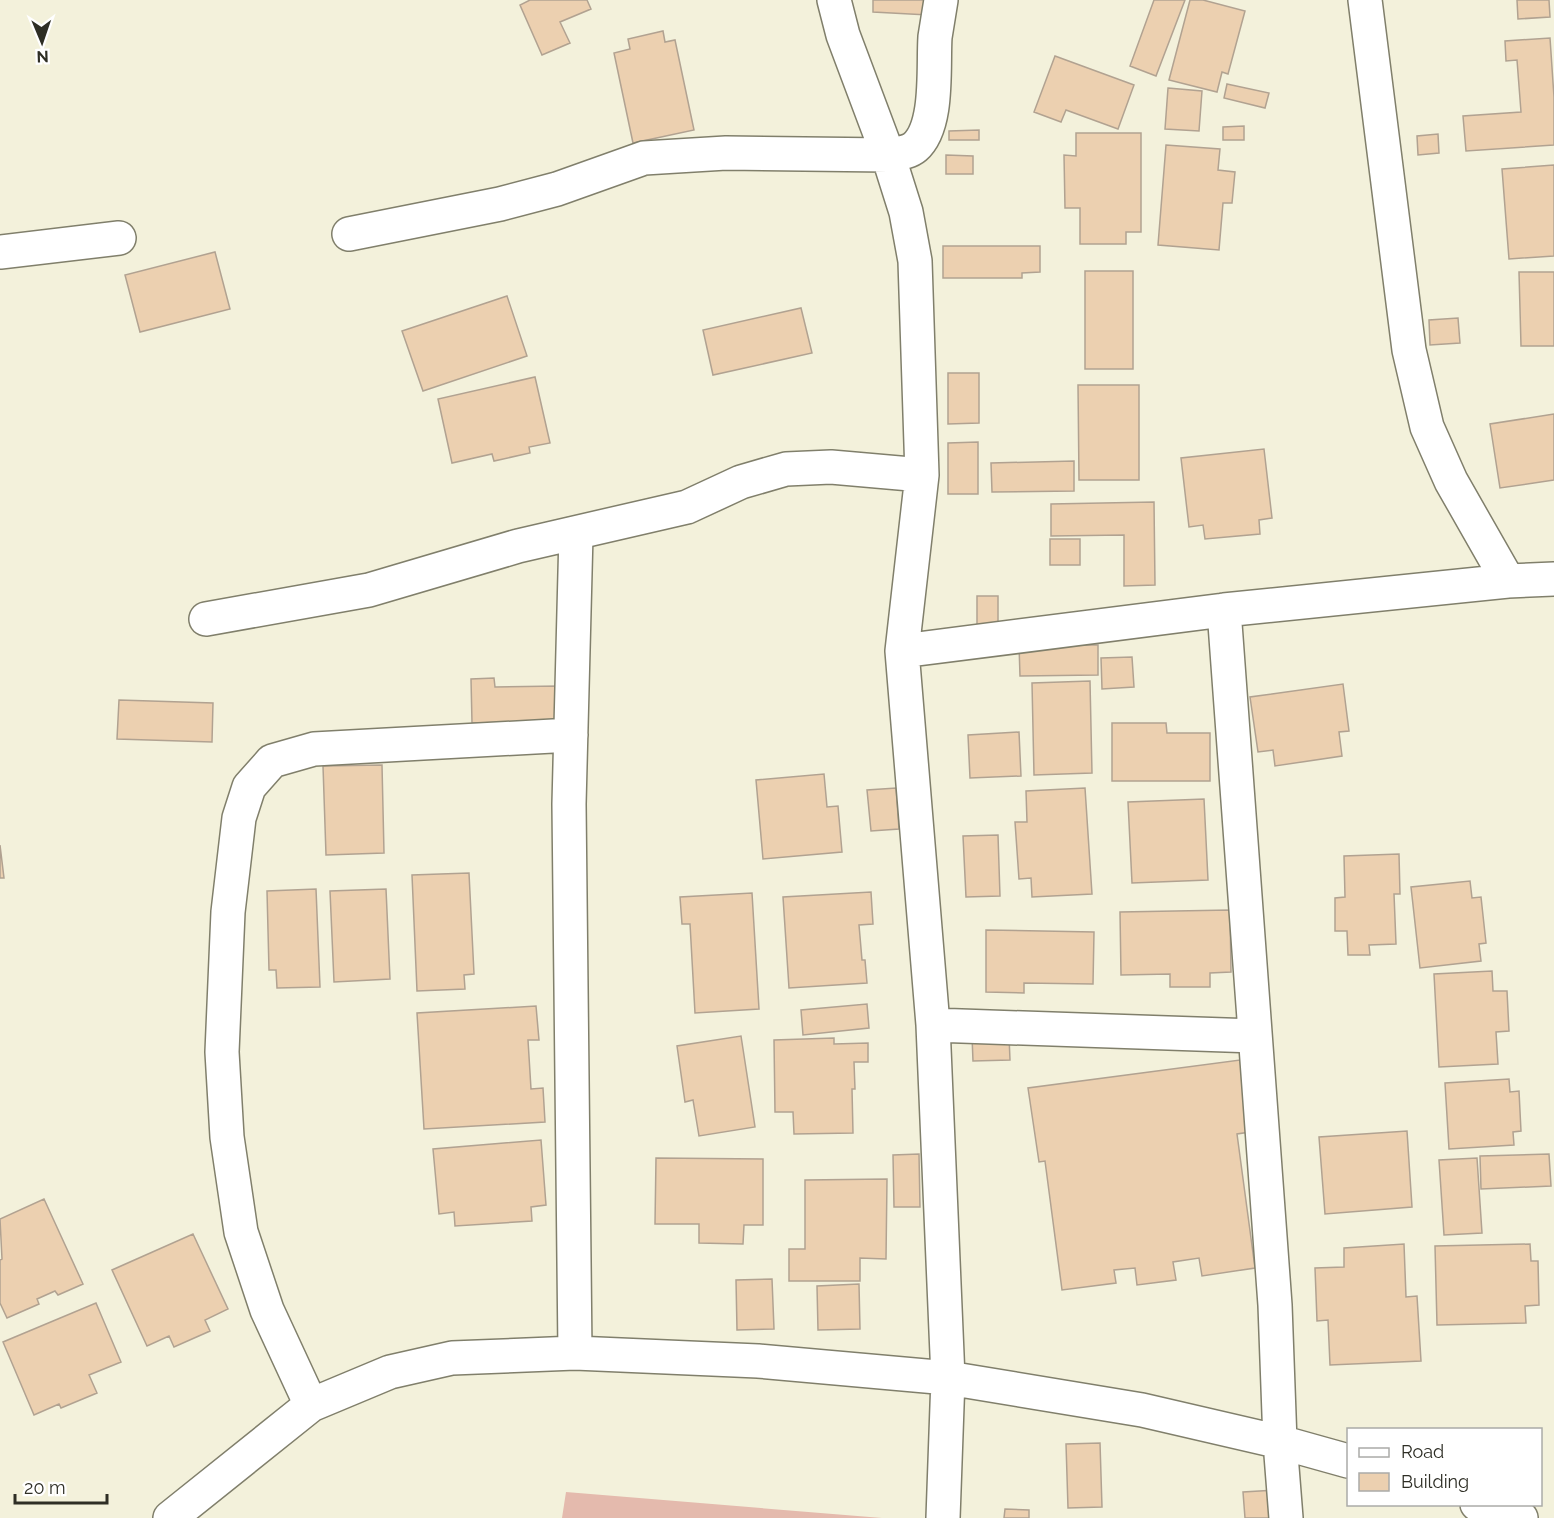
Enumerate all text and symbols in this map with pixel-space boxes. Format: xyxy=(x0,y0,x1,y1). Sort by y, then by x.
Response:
north arrow xyxy=(12,12,72,72)
text: N xyxy=(36,47,49,66)
legend xyxy=(1347,1428,1542,1506)
text: Road xyxy=(1401,1441,1444,1462)
scale bar xyxy=(15,1467,106,1505)
text: Building xyxy=(1401,1471,1469,1492)
text: 20 m xyxy=(24,1477,66,1498)

